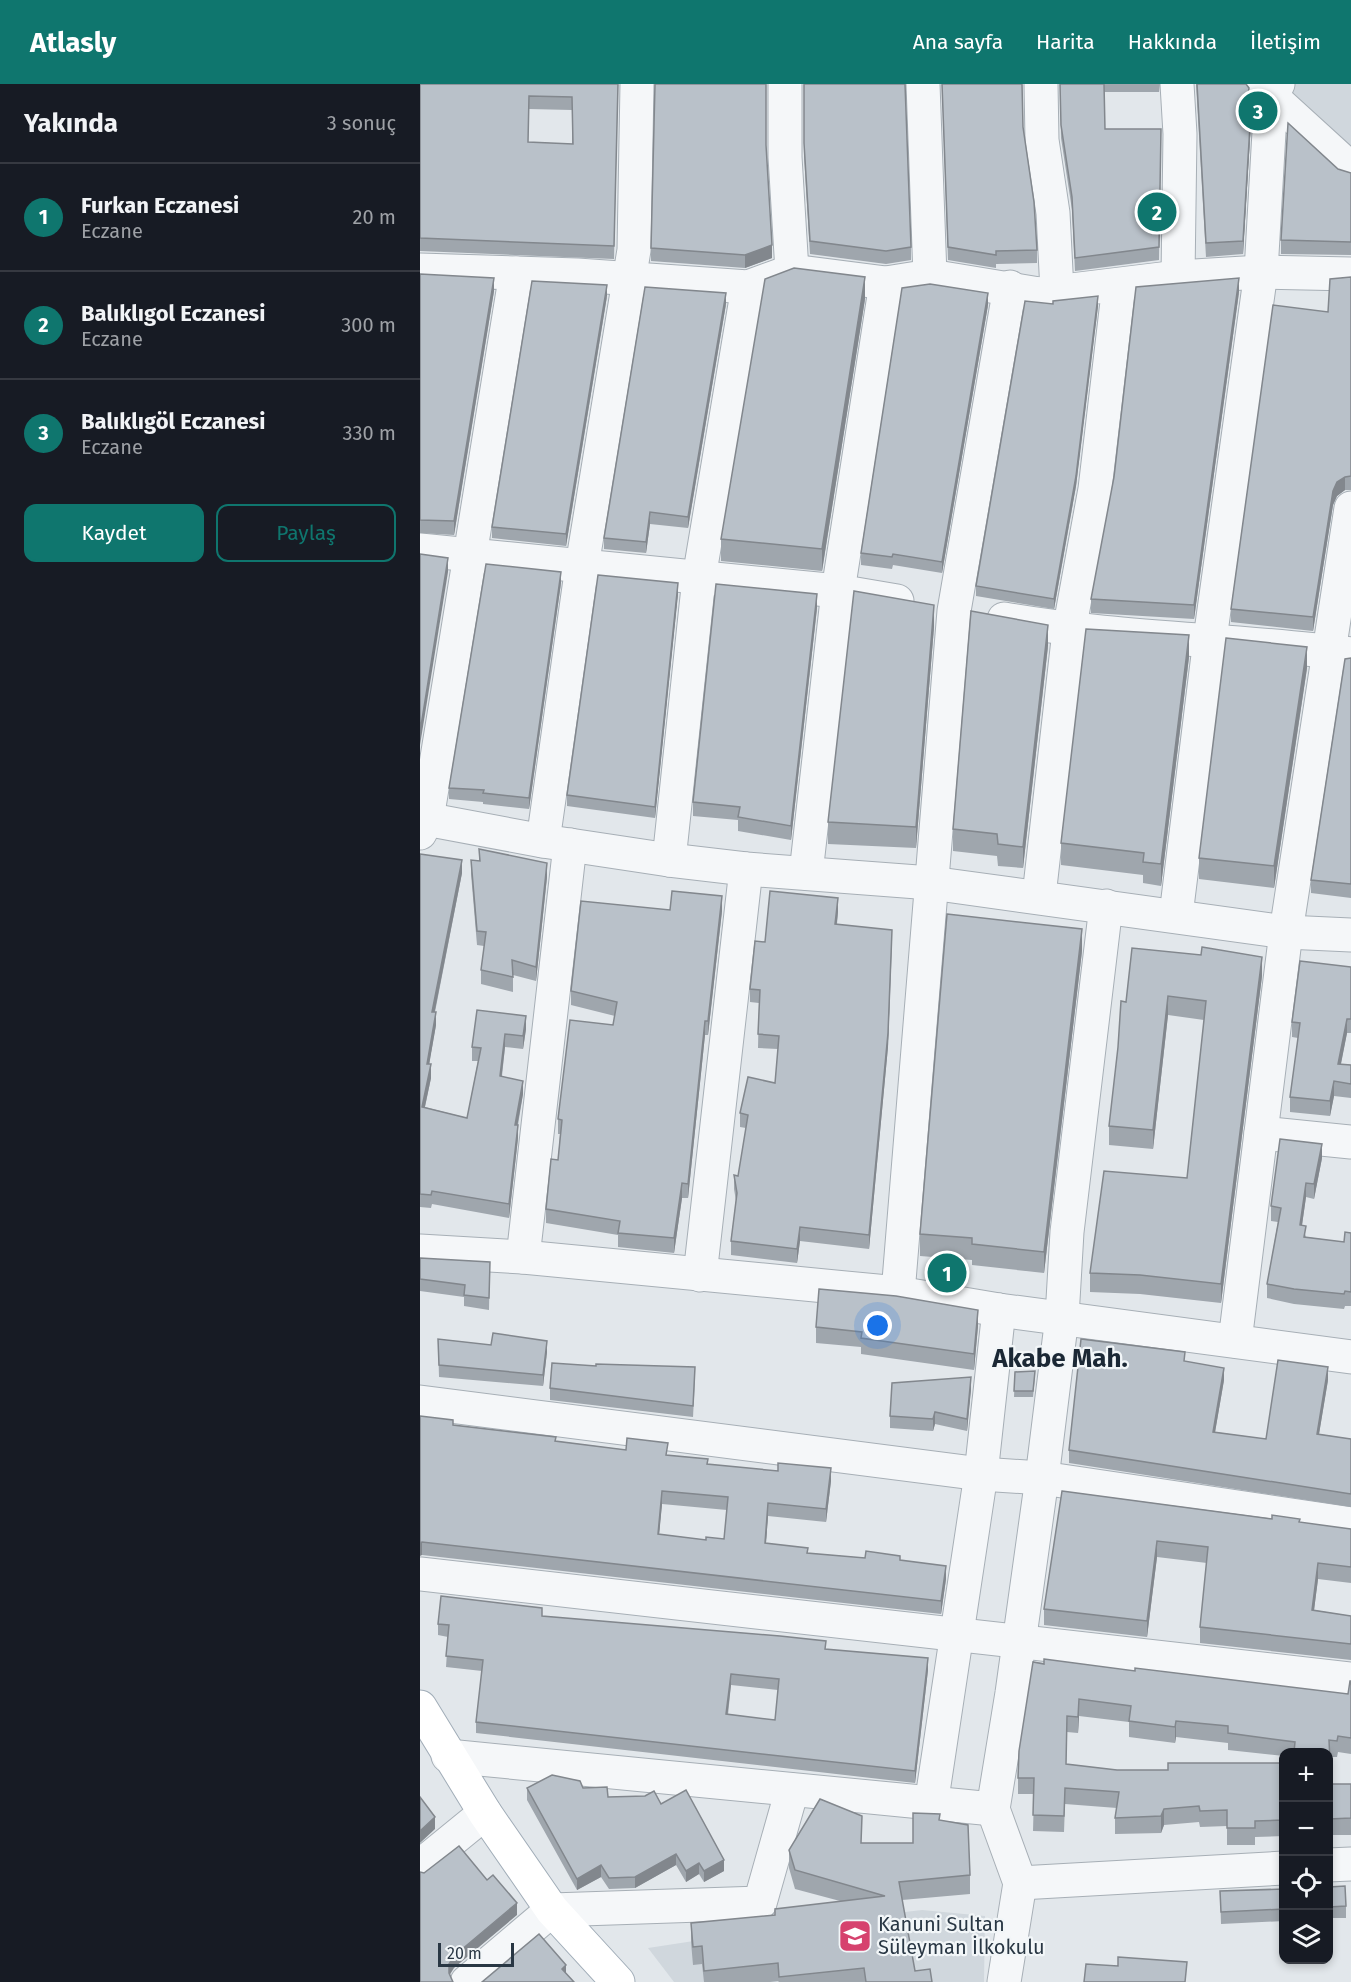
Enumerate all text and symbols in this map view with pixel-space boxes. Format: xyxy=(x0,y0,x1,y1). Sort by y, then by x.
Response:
text: Atlasly xyxy=(30,26,116,59)
text: Ana sayfa xyxy=(913,29,1003,55)
text: Harita xyxy=(1036,29,1095,55)
text: Hakkında xyxy=(1128,29,1217,55)
text: İletişim xyxy=(1250,29,1321,55)
pin: 3 xyxy=(1238,88,1278,134)
text: Yakında xyxy=(24,108,118,139)
text: 3 sonuç xyxy=(327,111,396,135)
pin: 2 xyxy=(1138,190,1176,234)
text: Furkan Eczanesi xyxy=(81,192,239,219)
text: 1 xyxy=(39,205,48,229)
text: 20 m xyxy=(353,205,396,229)
text: Eczane xyxy=(81,219,143,243)
text: Balıklıgol Eczanesi xyxy=(81,300,265,327)
text: 2 xyxy=(38,313,49,337)
text: 300 m xyxy=(341,313,396,337)
text: Eczane xyxy=(81,327,143,351)
text: Balıklıgöl Eczanesi xyxy=(81,408,265,435)
text: 3 xyxy=(38,421,49,445)
text: 330 m xyxy=(342,421,396,445)
text: Eczane xyxy=(81,435,143,459)
button: Kaydet xyxy=(24,504,204,562)
button: Paylaş xyxy=(216,504,396,562)
pin: 1 xyxy=(928,1250,966,1296)
your location xyxy=(863,1311,892,1340)
district label: Akabe Mah. xyxy=(991,1343,1128,1374)
map controls xyxy=(1279,1748,1333,1964)
button: + xyxy=(1279,1748,1333,1802)
button: − xyxy=(1279,1802,1333,1856)
button: locate xyxy=(1279,1856,1333,1910)
button: layers xyxy=(1279,1910,1333,1964)
place label: Kanuni Sultan Süleyman İlkokulu xyxy=(878,1912,1045,1959)
school or university icon: Kanuni Sultan Süleyman İlkokulu xyxy=(837,1918,873,1954)
scale bar xyxy=(438,1940,514,1968)
text: 20 m xyxy=(447,1944,482,1963)

